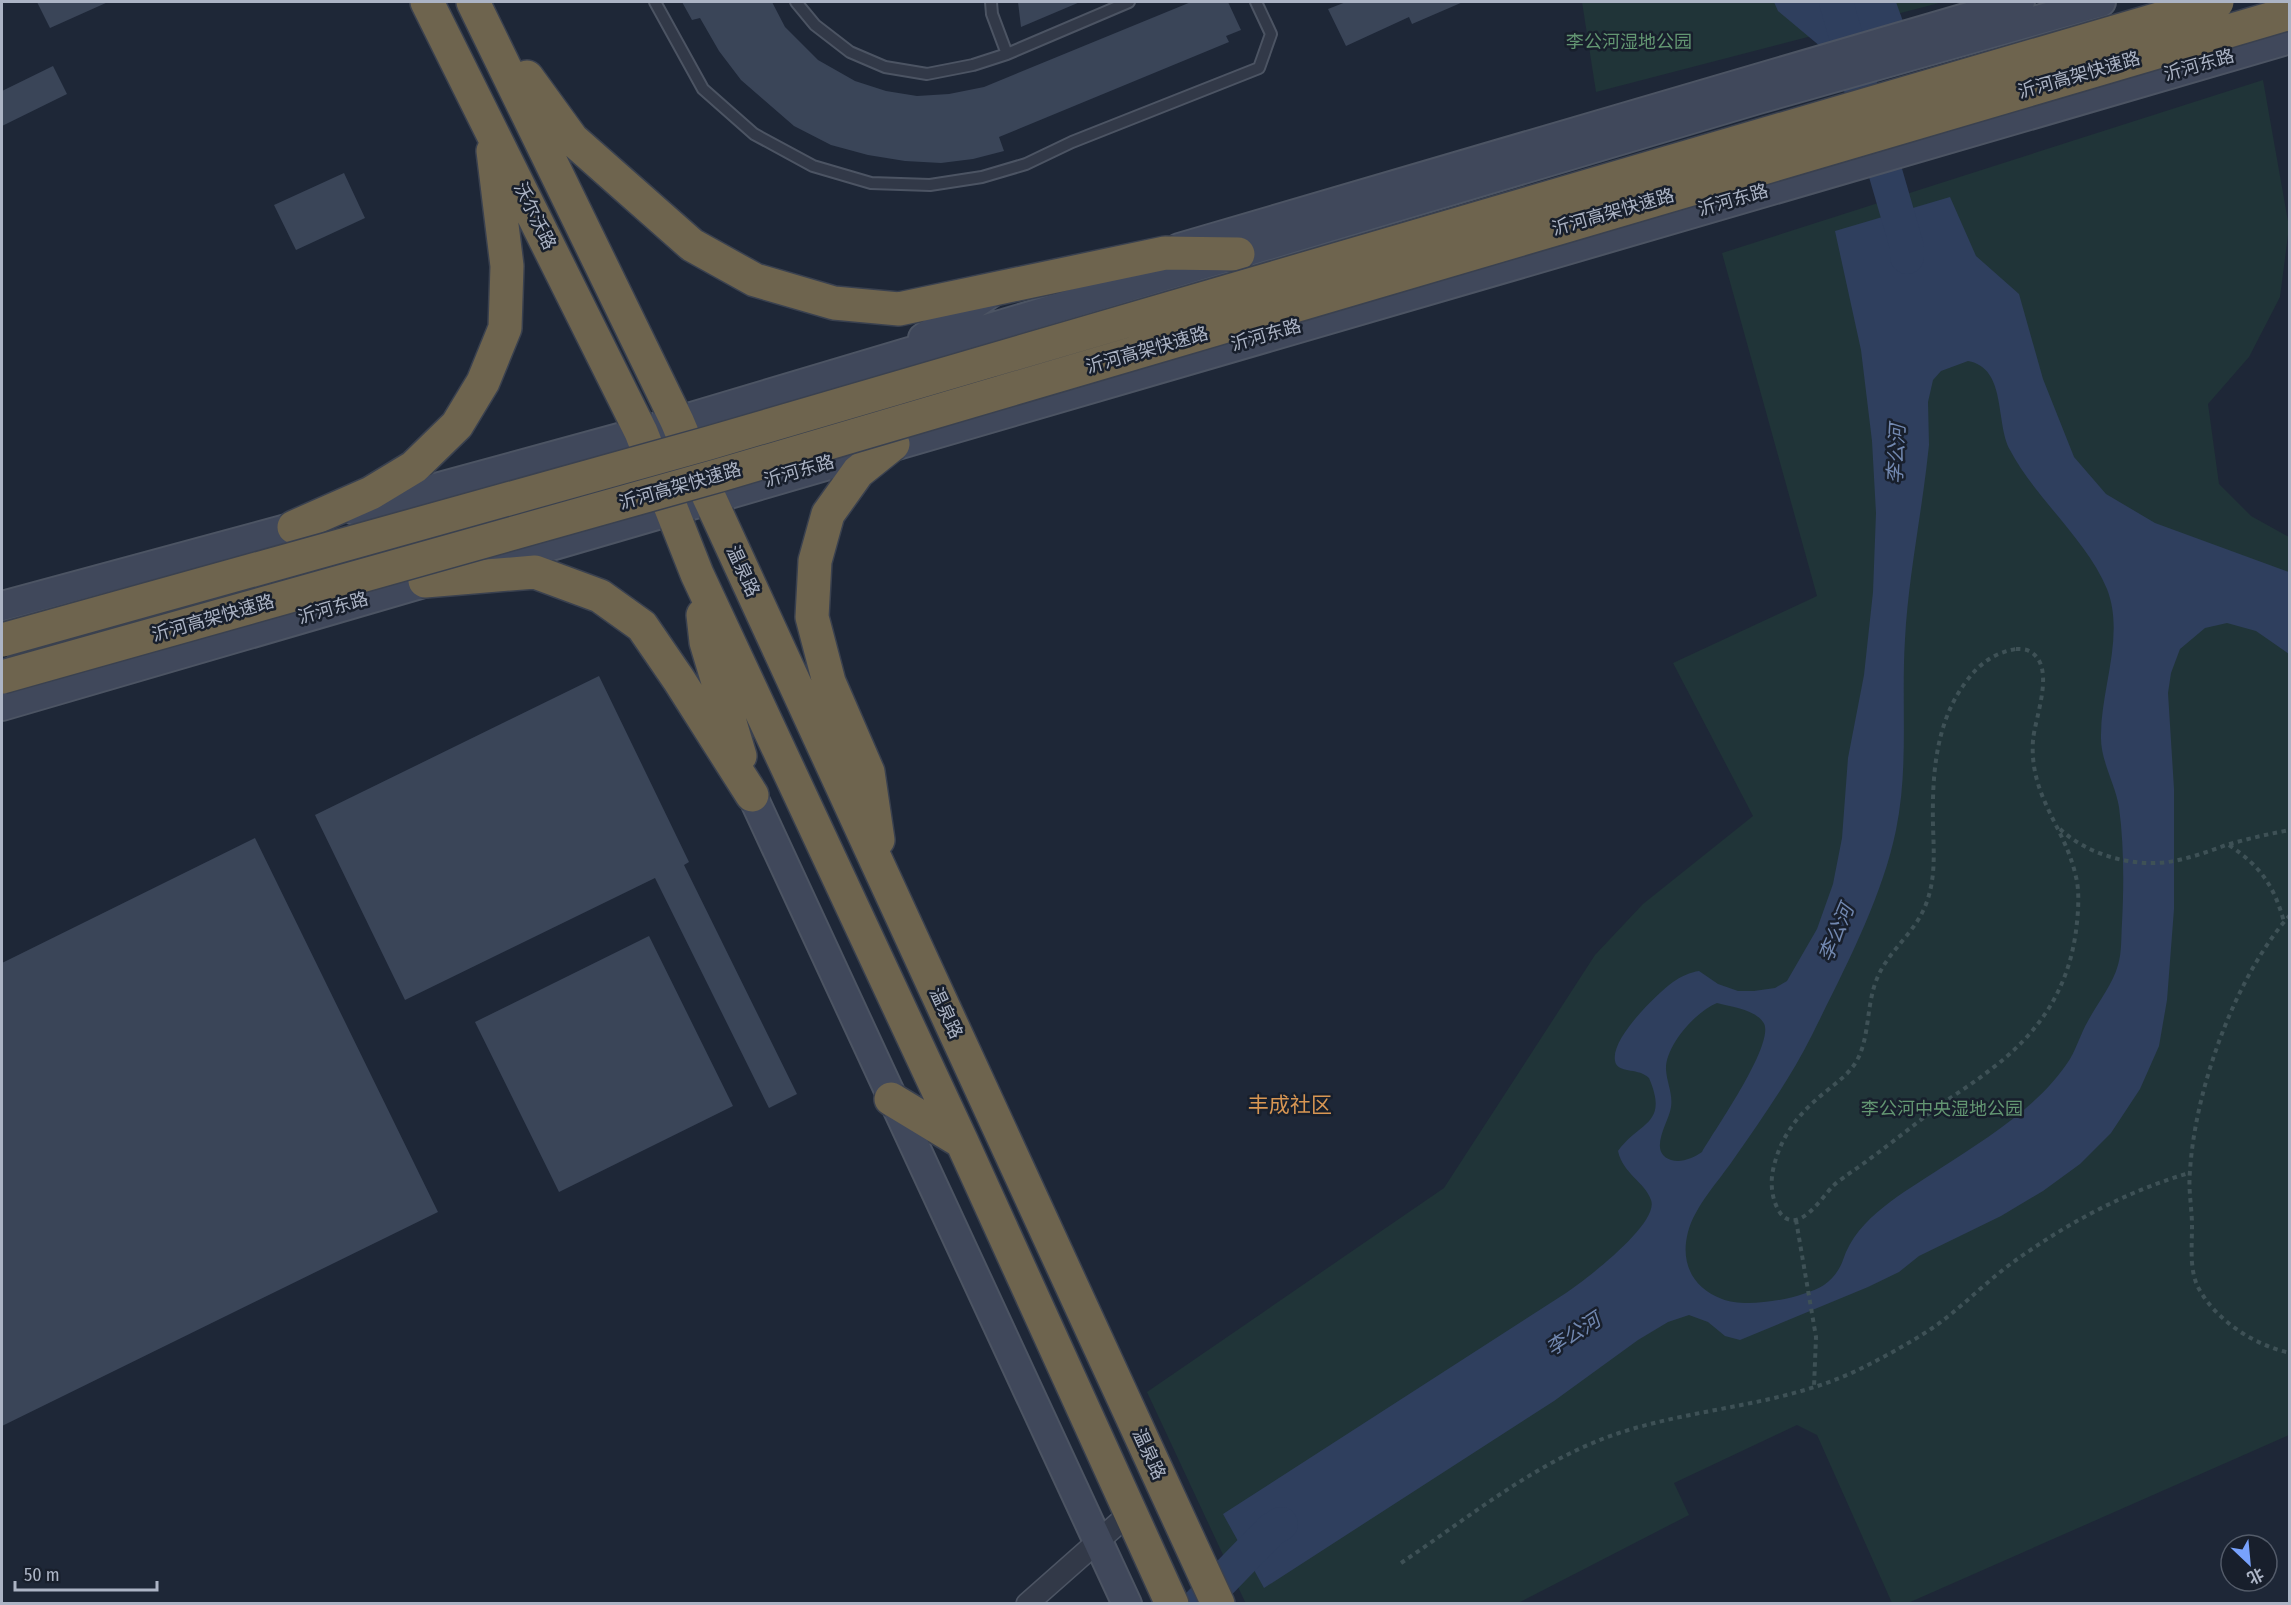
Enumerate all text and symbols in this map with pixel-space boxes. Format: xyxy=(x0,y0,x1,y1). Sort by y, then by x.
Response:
park label: 李公河湿地公园 xyxy=(1566,31,1692,53)
street label: 沂河东路 xyxy=(2161,45,2237,85)
street label: 沂河高架快速路 xyxy=(2015,47,2143,103)
street label: 沃尔沃路 xyxy=(509,179,561,253)
street label: 沂河东路 xyxy=(1695,180,1771,220)
street label: 沂河高架快速路 xyxy=(1549,184,1677,240)
street label: 沂河东路 xyxy=(1228,315,1304,355)
street label: 沂河高架快速路 xyxy=(1083,322,1211,378)
water label: 李公河 xyxy=(1882,419,1910,485)
street label: 沂河东路 xyxy=(761,451,837,491)
street label: 沂河高架快速路 xyxy=(616,458,744,514)
street label: 温泉路 xyxy=(722,542,764,600)
street label: 沂河东路 xyxy=(295,588,371,628)
street label: 沂河高架快速路 xyxy=(149,590,277,646)
water label: 李公河 xyxy=(1813,897,1860,965)
street label: 温泉路 xyxy=(925,984,967,1042)
district label: 丰成社区 xyxy=(1248,1092,1332,1118)
park label: 李公河中央湿地公园 xyxy=(1861,1098,2023,1120)
water label: 李公河 xyxy=(1541,1305,1608,1360)
street label: 温泉路 xyxy=(1128,1425,1170,1483)
north arrow xyxy=(2219,1533,2279,1593)
scale bar xyxy=(15,1554,158,1592)
text: 50 m xyxy=(24,1564,60,1586)
text: 北 xyxy=(2244,1564,2267,1588)

